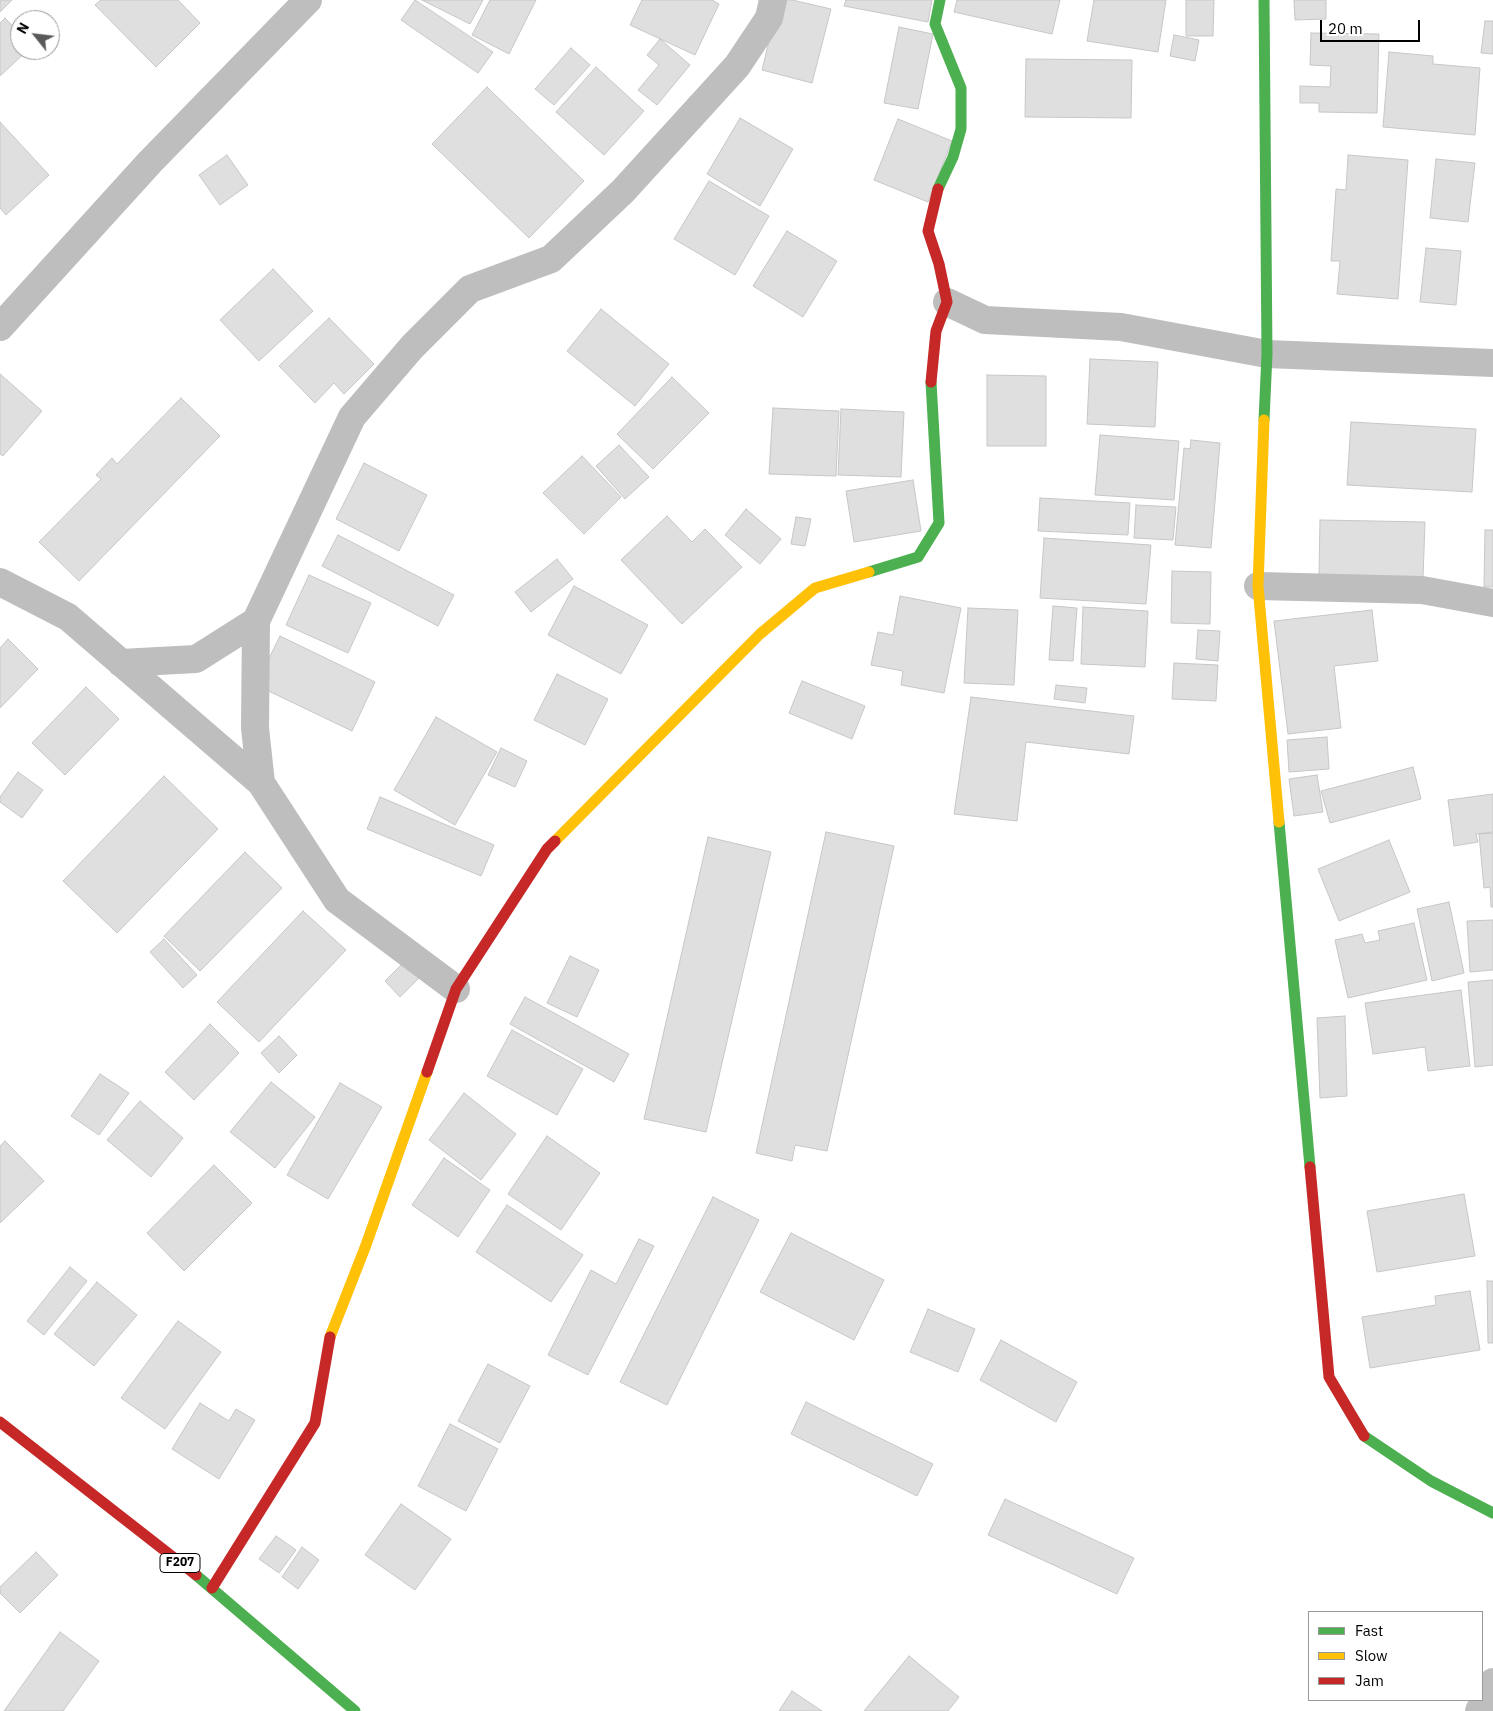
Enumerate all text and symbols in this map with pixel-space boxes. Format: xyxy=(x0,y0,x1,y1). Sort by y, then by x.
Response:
north arrow xyxy=(10,10,60,60)
scale bar xyxy=(1323,10,1423,42)
text: N xyxy=(12,19,33,37)
text: 20 m xyxy=(1328,19,1363,38)
road number: F207 xyxy=(160,1554,200,1572)
legend xyxy=(1308,1611,1483,1701)
text: Fast xyxy=(1355,1621,1383,1640)
text: Slow xyxy=(1355,1646,1388,1665)
text: Jam xyxy=(1355,1671,1384,1690)

